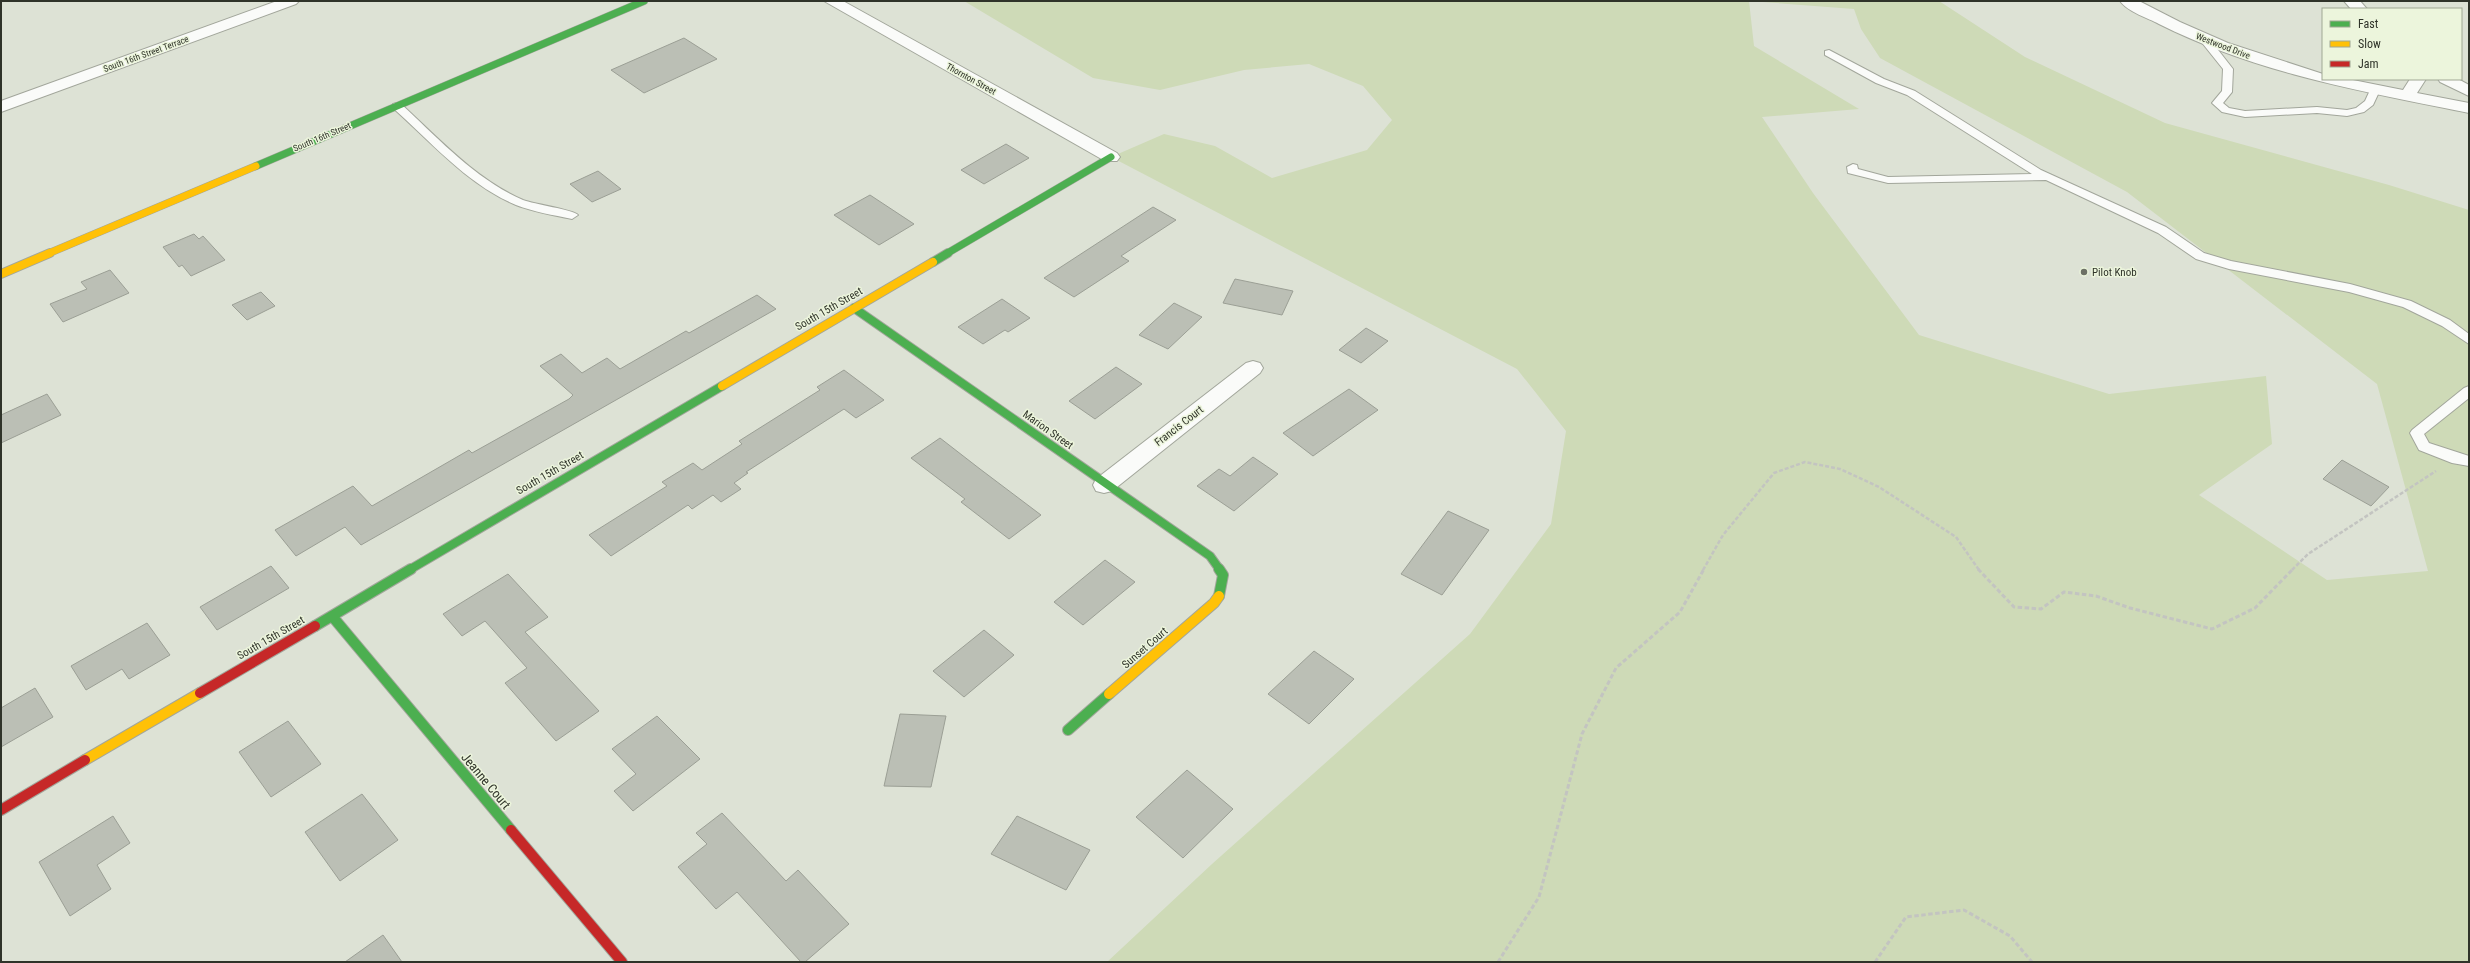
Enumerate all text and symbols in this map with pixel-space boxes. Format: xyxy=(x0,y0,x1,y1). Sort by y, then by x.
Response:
legend xyxy=(2322,8,2462,80)
text: Fast xyxy=(2358,17,2379,31)
street label: Westwood Drive xyxy=(2195,31,2251,61)
street label: South 16th Street Terrace xyxy=(102,34,190,74)
text: Slow xyxy=(2358,37,2381,51)
text: Jam xyxy=(2358,57,2379,71)
street label: Thornton Street xyxy=(944,61,998,97)
street label: South 16th Street xyxy=(292,120,353,154)
place label: Pilot Knob xyxy=(2092,266,2137,279)
marker: Pilot Knob xyxy=(2079,267,2089,277)
street label: South 15th Street xyxy=(793,285,865,333)
street label: Francis Court xyxy=(1152,403,1206,449)
street label: Marion Street xyxy=(1020,408,1076,452)
street label: South 15th Street xyxy=(514,449,586,497)
street label: South 15th Street xyxy=(235,614,307,662)
street label: Sunset Court xyxy=(1120,625,1170,671)
street label: Jeanne Court xyxy=(458,750,514,812)

